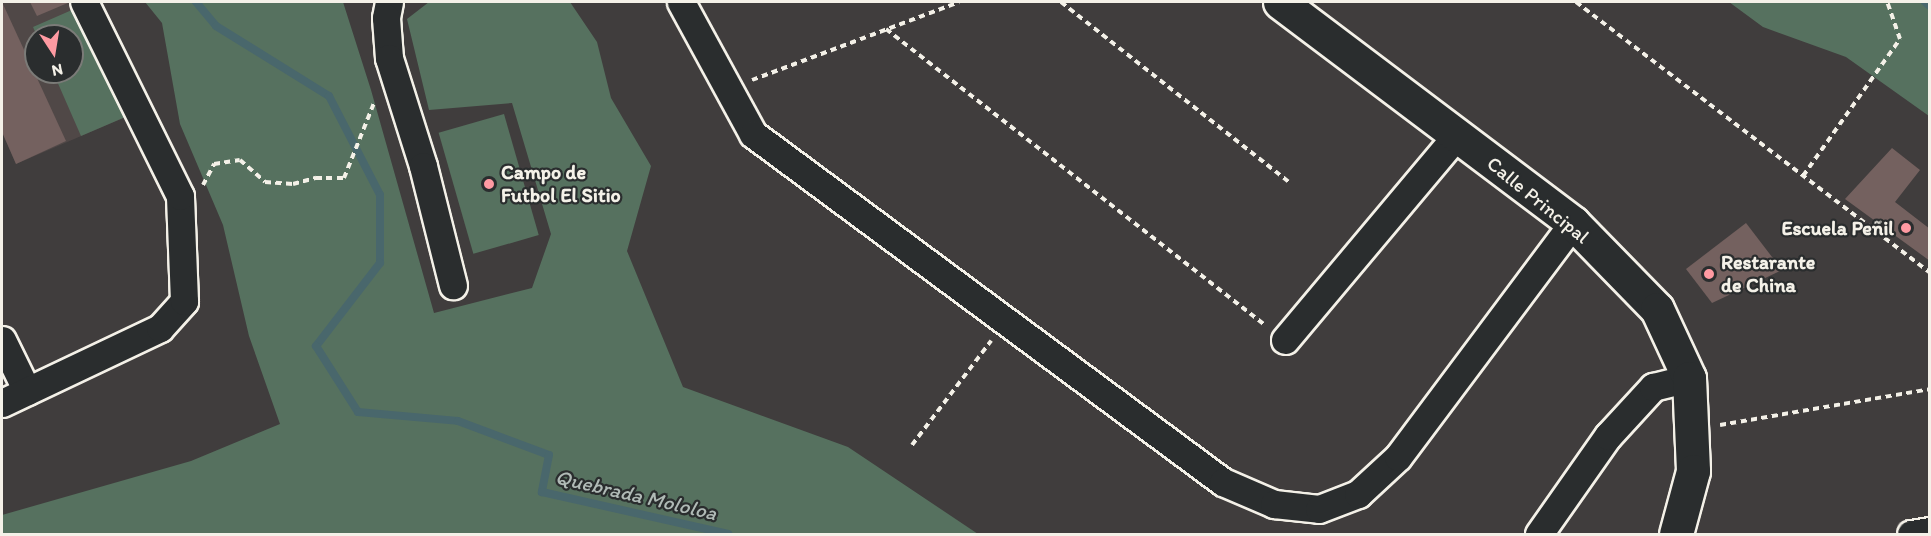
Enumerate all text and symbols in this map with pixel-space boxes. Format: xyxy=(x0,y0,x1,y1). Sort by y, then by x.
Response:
north arrow xyxy=(24,24,84,84)
text: N xyxy=(50,60,65,81)
street label: Calle Principal xyxy=(1482,151,1594,249)
place label: Campo de Futbol El Sitio xyxy=(501,160,621,207)
marker: Campo de Futbol El Sitio xyxy=(482,177,496,191)
place label: Escuela Peñil xyxy=(1781,216,1894,240)
marker: Escuela Peñil xyxy=(1899,221,1913,235)
place label: Restarante de China xyxy=(1721,250,1815,297)
marker: Restarante de China xyxy=(1702,267,1716,281)
water label: Quebrada Mololoa xyxy=(553,464,719,526)

